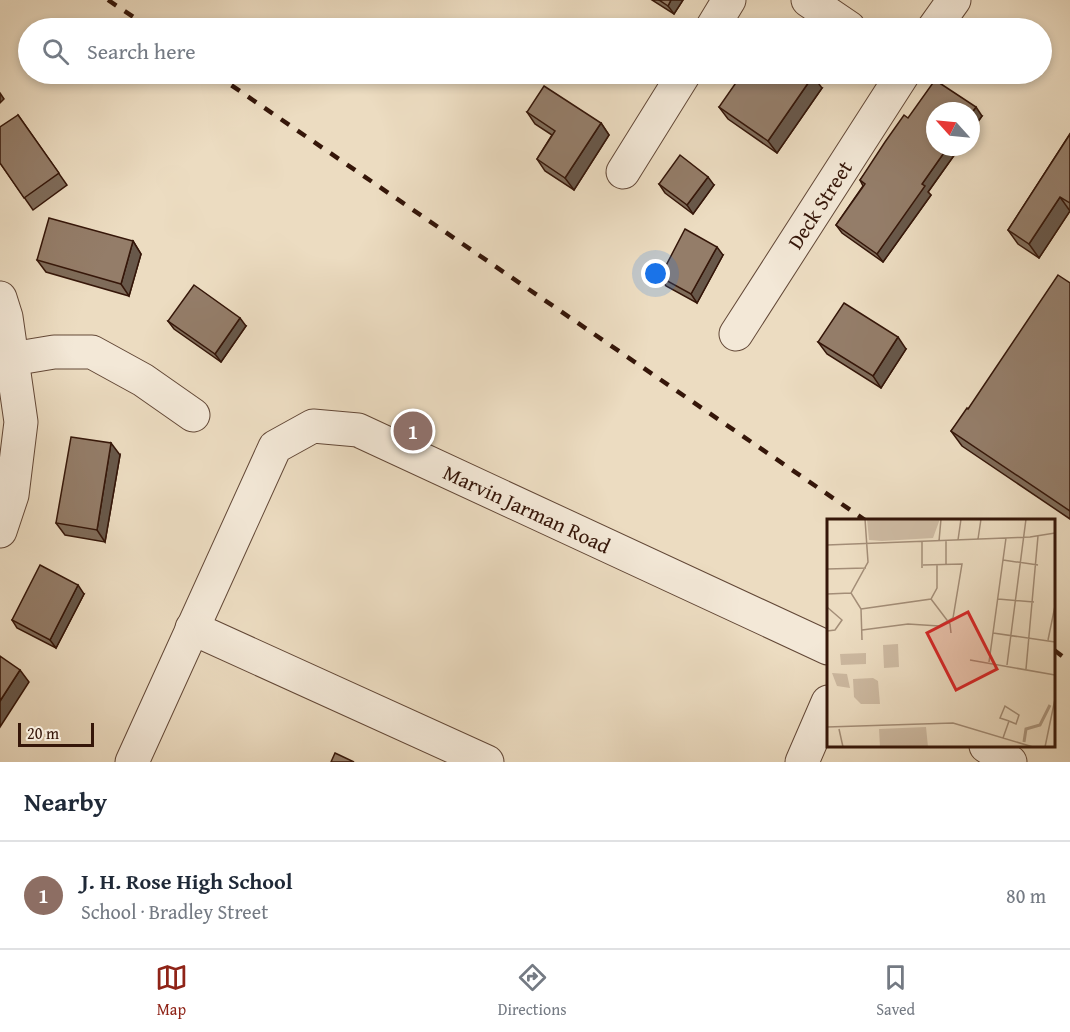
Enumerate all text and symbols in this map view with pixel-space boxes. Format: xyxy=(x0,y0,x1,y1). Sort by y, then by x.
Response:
search box xyxy=(18,18,1052,84)
icon: search xyxy=(39,35,72,68)
text: Search here xyxy=(87,35,196,67)
north arrow xyxy=(926,102,980,156)
street label: Deck Street xyxy=(779,153,860,255)
your location xyxy=(641,259,670,288)
pin: 1 xyxy=(394,408,432,454)
street label: Marvin Jarman Road xyxy=(438,456,617,561)
inset map xyxy=(827,519,1055,747)
scale bar xyxy=(18,720,94,748)
text: 20 m xyxy=(27,721,59,745)
text: Nearby xyxy=(24,782,107,821)
text: J. H. Rose High School xyxy=(81,865,293,897)
text: 1 xyxy=(38,881,49,910)
text: 80 m xyxy=(1006,881,1046,910)
text: School · Bradley Street xyxy=(81,897,268,926)
tab: Map xyxy=(155,961,188,1021)
tab: Directions xyxy=(498,961,567,1021)
tab: Saved xyxy=(876,961,915,1021)

